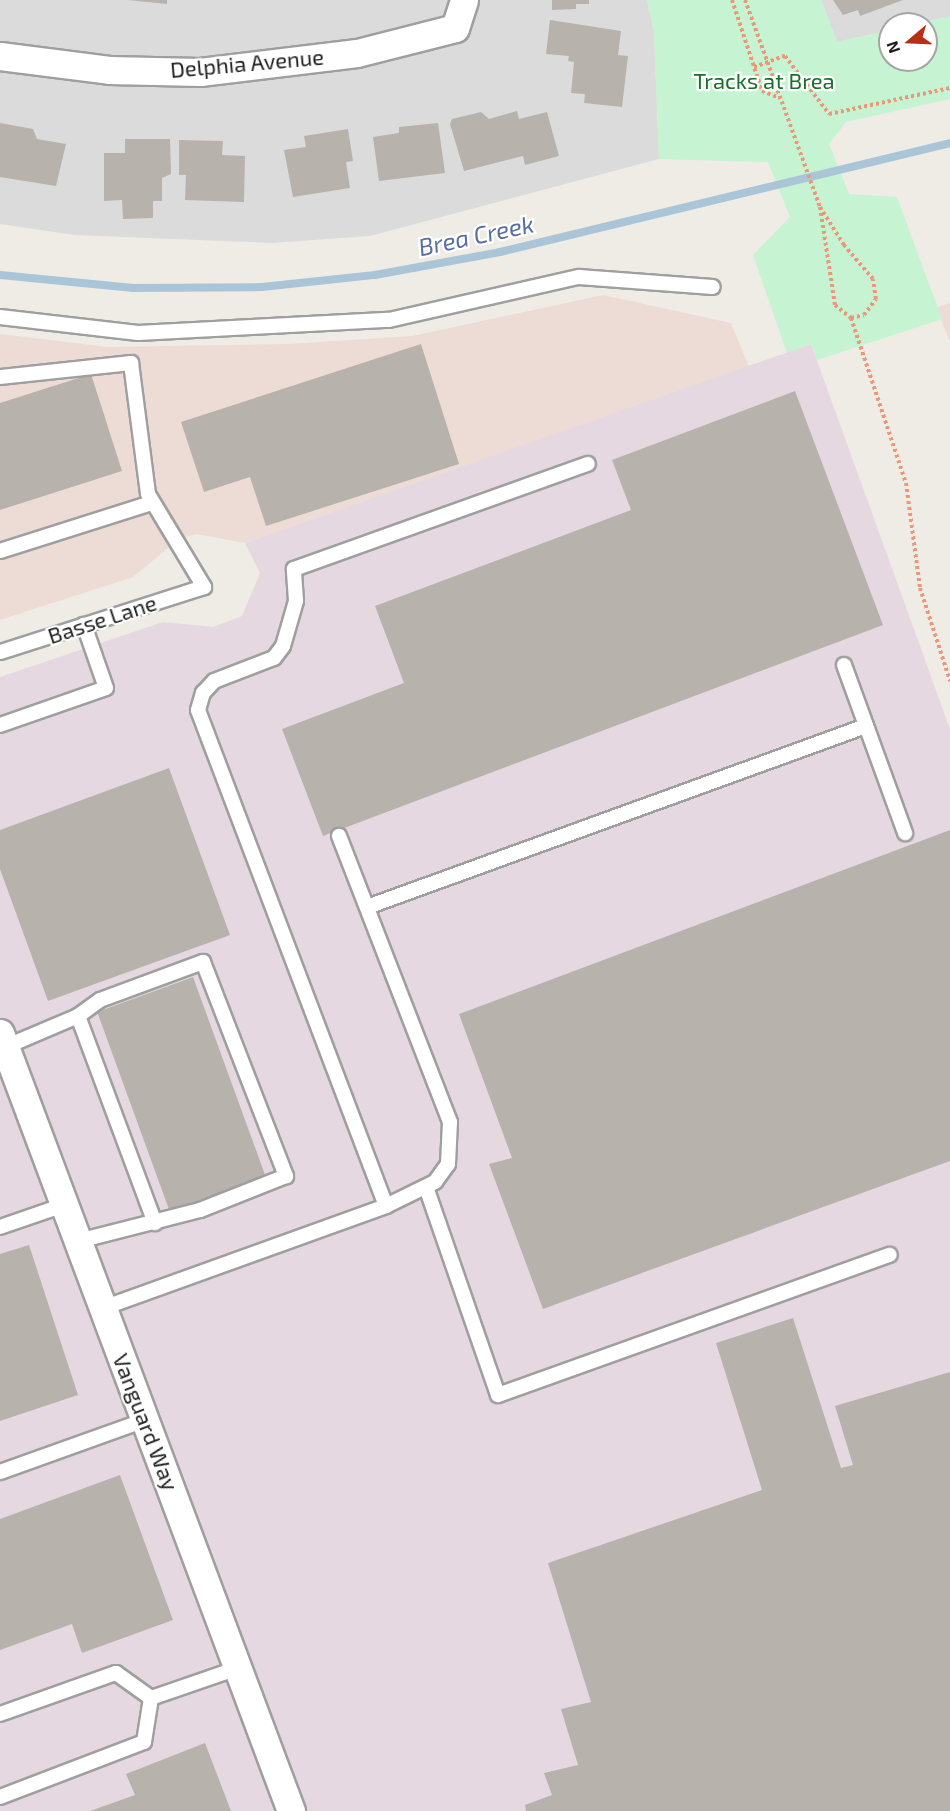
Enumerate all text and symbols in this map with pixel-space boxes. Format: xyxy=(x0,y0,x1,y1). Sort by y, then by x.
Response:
north arrow xyxy=(878,12,938,72)
text: N xyxy=(882,39,903,56)
street label: Delphia Avenue xyxy=(169,43,325,83)
park label: Tracks at Brea xyxy=(693,68,835,94)
water label: Brea Creek xyxy=(416,209,536,261)
street label: Basse Lane xyxy=(44,589,160,649)
street label: Vanguard Way xyxy=(108,1350,184,1494)

